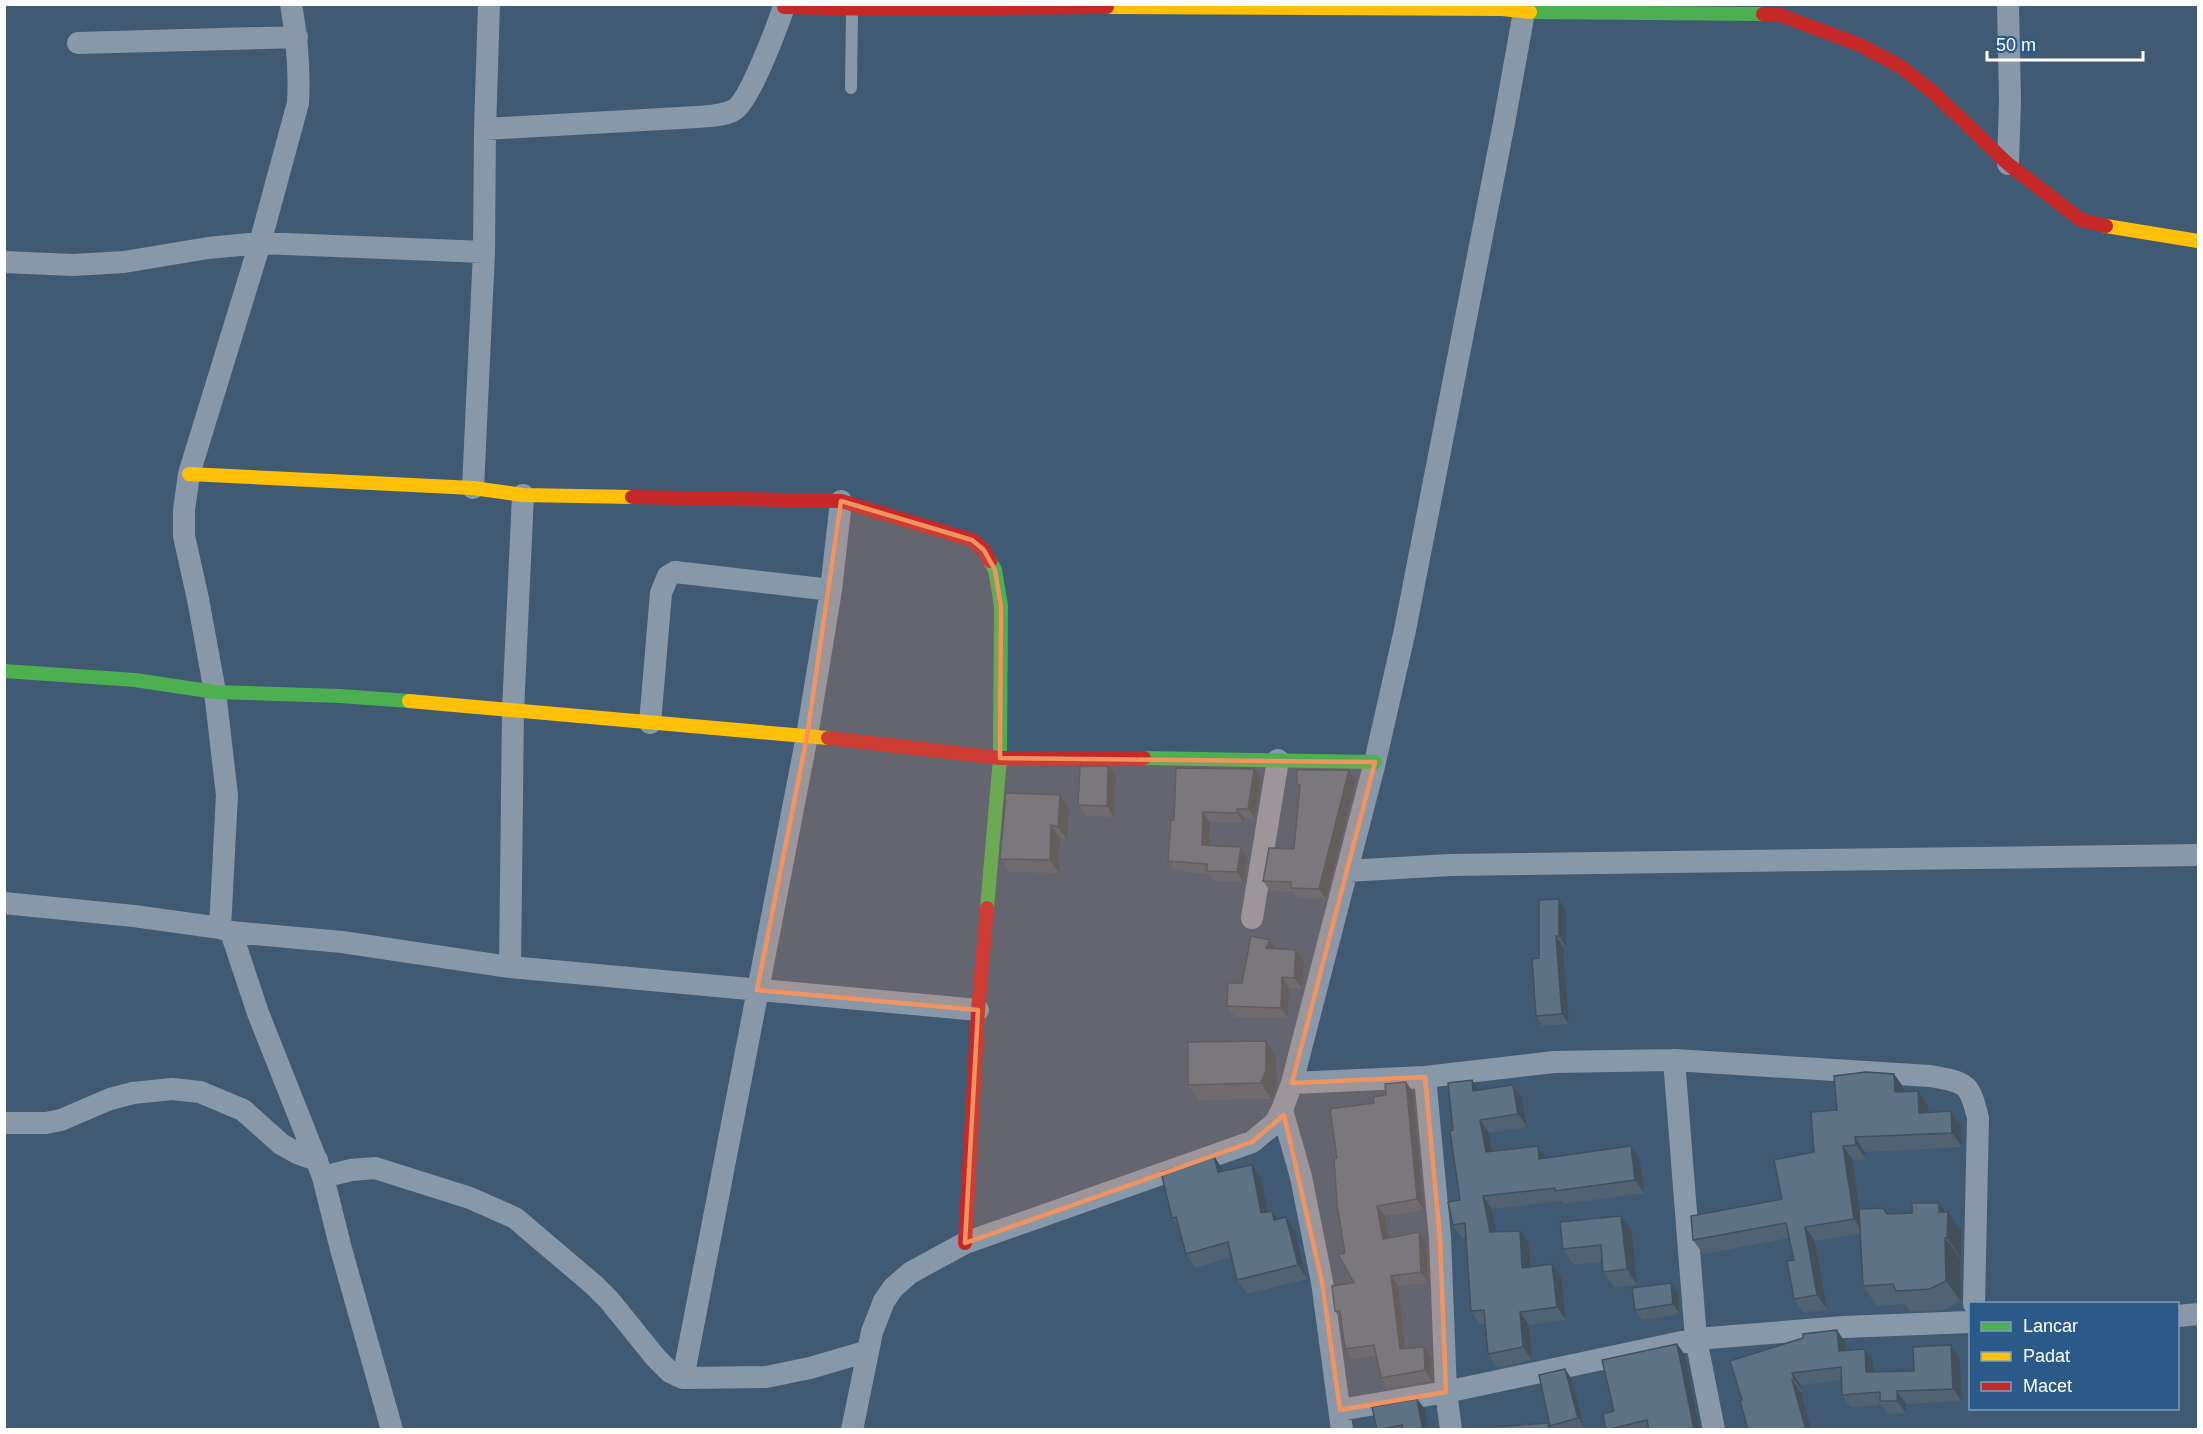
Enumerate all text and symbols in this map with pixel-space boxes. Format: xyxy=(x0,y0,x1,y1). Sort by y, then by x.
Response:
scale bar xyxy=(1987,24,2143,62)
text: 50 m xyxy=(1996,35,2036,55)
legend xyxy=(1969,1302,2179,1410)
text: Lancar xyxy=(2023,1316,2078,1336)
text: Padat xyxy=(2023,1346,2070,1366)
text: Macet xyxy=(2023,1376,2072,1396)

